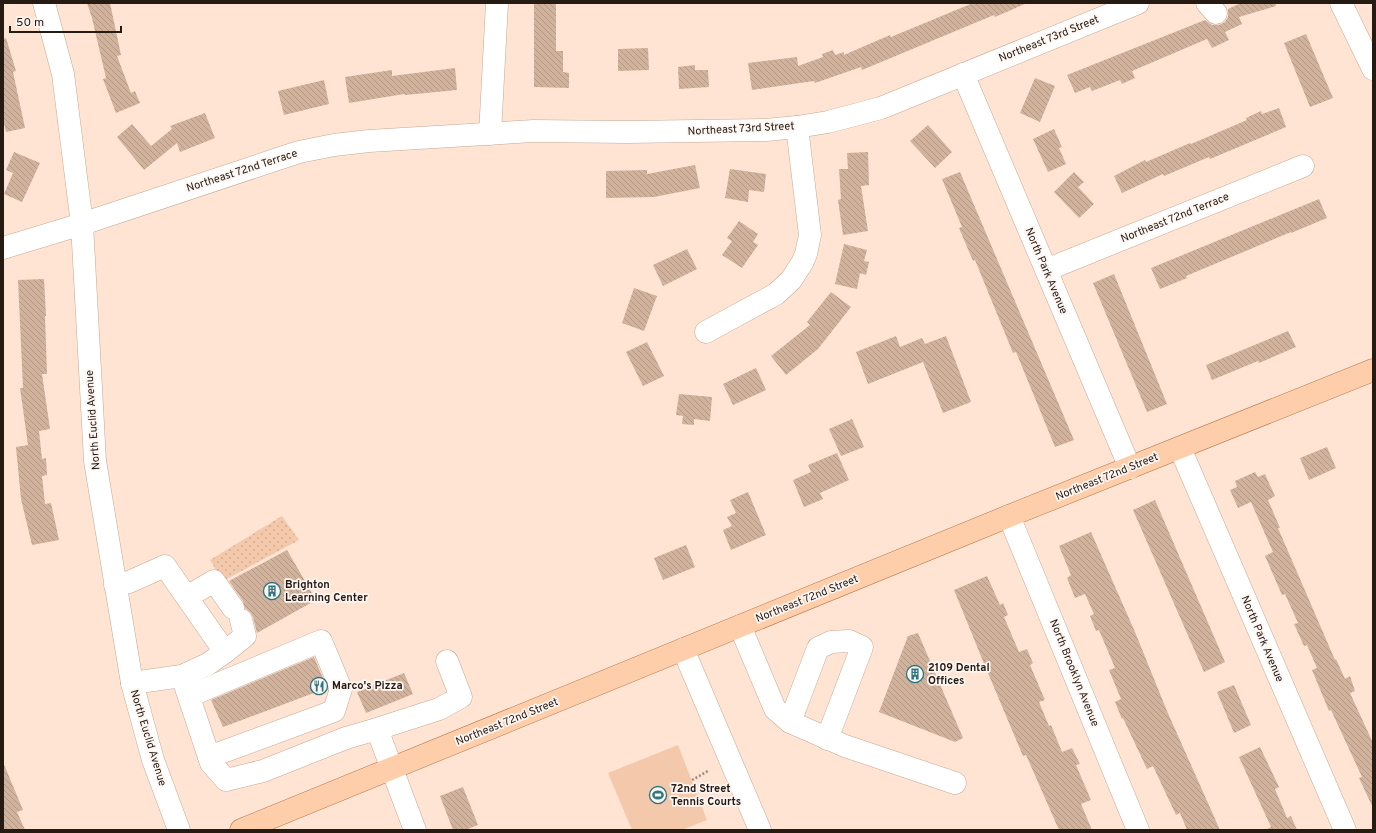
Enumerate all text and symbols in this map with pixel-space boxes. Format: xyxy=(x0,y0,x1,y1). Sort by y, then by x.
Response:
scale bar xyxy=(10,8,121,34)
street label: Northeast 73rd Street xyxy=(997,12,1101,66)
text: 50 m xyxy=(16,15,44,31)
street label: Northeast 73rd Street xyxy=(687,119,795,139)
street label: Northeast 72nd Terrace xyxy=(185,146,299,196)
street label: Northeast 72nd Terrace xyxy=(1119,190,1231,246)
street label: North Park Avenue xyxy=(1021,226,1071,316)
street label: North Euclid Avenue xyxy=(83,370,103,470)
street label: Northeast 72nd Street xyxy=(1054,450,1160,504)
street label: Northeast 72nd Street xyxy=(754,572,860,626)
place label: Brighton Learning Center xyxy=(285,578,368,605)
building icon: Brighton Learning Center xyxy=(262,581,282,601)
street label: North Park Avenue xyxy=(1237,594,1287,684)
street label: North Brooklyn Avenue xyxy=(1046,617,1102,729)
place label: 2109 Dental Offices xyxy=(928,661,990,688)
building icon: 2109 Dental Offices xyxy=(905,664,925,684)
restaurant icon: Marco's Pizza xyxy=(309,676,329,696)
place label: Marco's Pizza xyxy=(332,679,403,693)
street label: North Euclid Avenue xyxy=(127,688,169,788)
street label: Northeast 72nd Street xyxy=(454,695,560,749)
place label: 72nd Street Tennis Courts xyxy=(671,782,741,809)
sports icon: 72nd Street Tennis Courts xyxy=(648,785,668,805)

